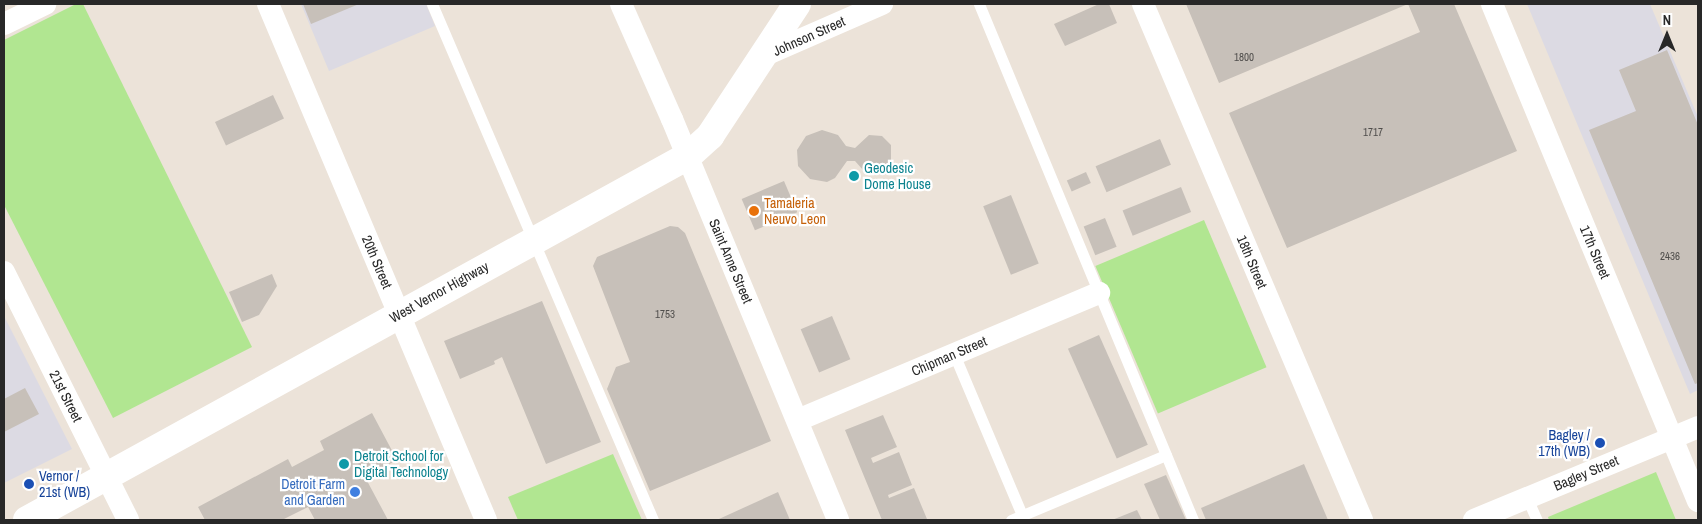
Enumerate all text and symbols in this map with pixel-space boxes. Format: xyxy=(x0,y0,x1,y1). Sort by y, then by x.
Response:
north arrow xyxy=(1642,10,1692,60)
text: N xyxy=(1663,11,1671,29)
street label: Johnson Street xyxy=(770,13,848,59)
house number: 1800 xyxy=(1234,50,1254,64)
house number: 1717 xyxy=(1363,125,1383,139)
place label: Geodesic Dome House xyxy=(864,160,931,192)
marker: Geodesic Dome House xyxy=(848,170,860,182)
place label: Tamaleria Neuvo Leon xyxy=(764,195,826,228)
marker: Tamaleria Neuvo Leon xyxy=(748,205,760,217)
street label: Saint Anne Street xyxy=(706,216,756,306)
street label: 17th Street xyxy=(1576,223,1614,281)
street label: 20th Street xyxy=(358,233,396,291)
street label: 18th Street xyxy=(1233,233,1271,291)
house number: 2436 xyxy=(1660,249,1680,263)
street label: West Vernor Highway xyxy=(386,258,492,326)
house number: 1753 xyxy=(655,307,675,321)
street label: Chipman Street xyxy=(909,333,989,379)
street label: 21st Street xyxy=(46,367,86,425)
place label: Bagley / 17th (WB) xyxy=(1538,427,1590,460)
marker: Bagley / 17th (WB) xyxy=(1594,437,1606,449)
place label: Detroit School for Digital Technology xyxy=(354,448,448,481)
street label: Bagley Street xyxy=(1551,452,1621,494)
marker: Detroit School for Digital Technology xyxy=(338,458,350,470)
place label: Vernor / 21st (WB) xyxy=(39,468,90,501)
place label: Detroit Farm and Garden xyxy=(281,476,345,508)
marker: Vernor / 21st (WB) xyxy=(23,478,35,490)
marker: Detroit Farm and Garden xyxy=(349,486,361,498)

